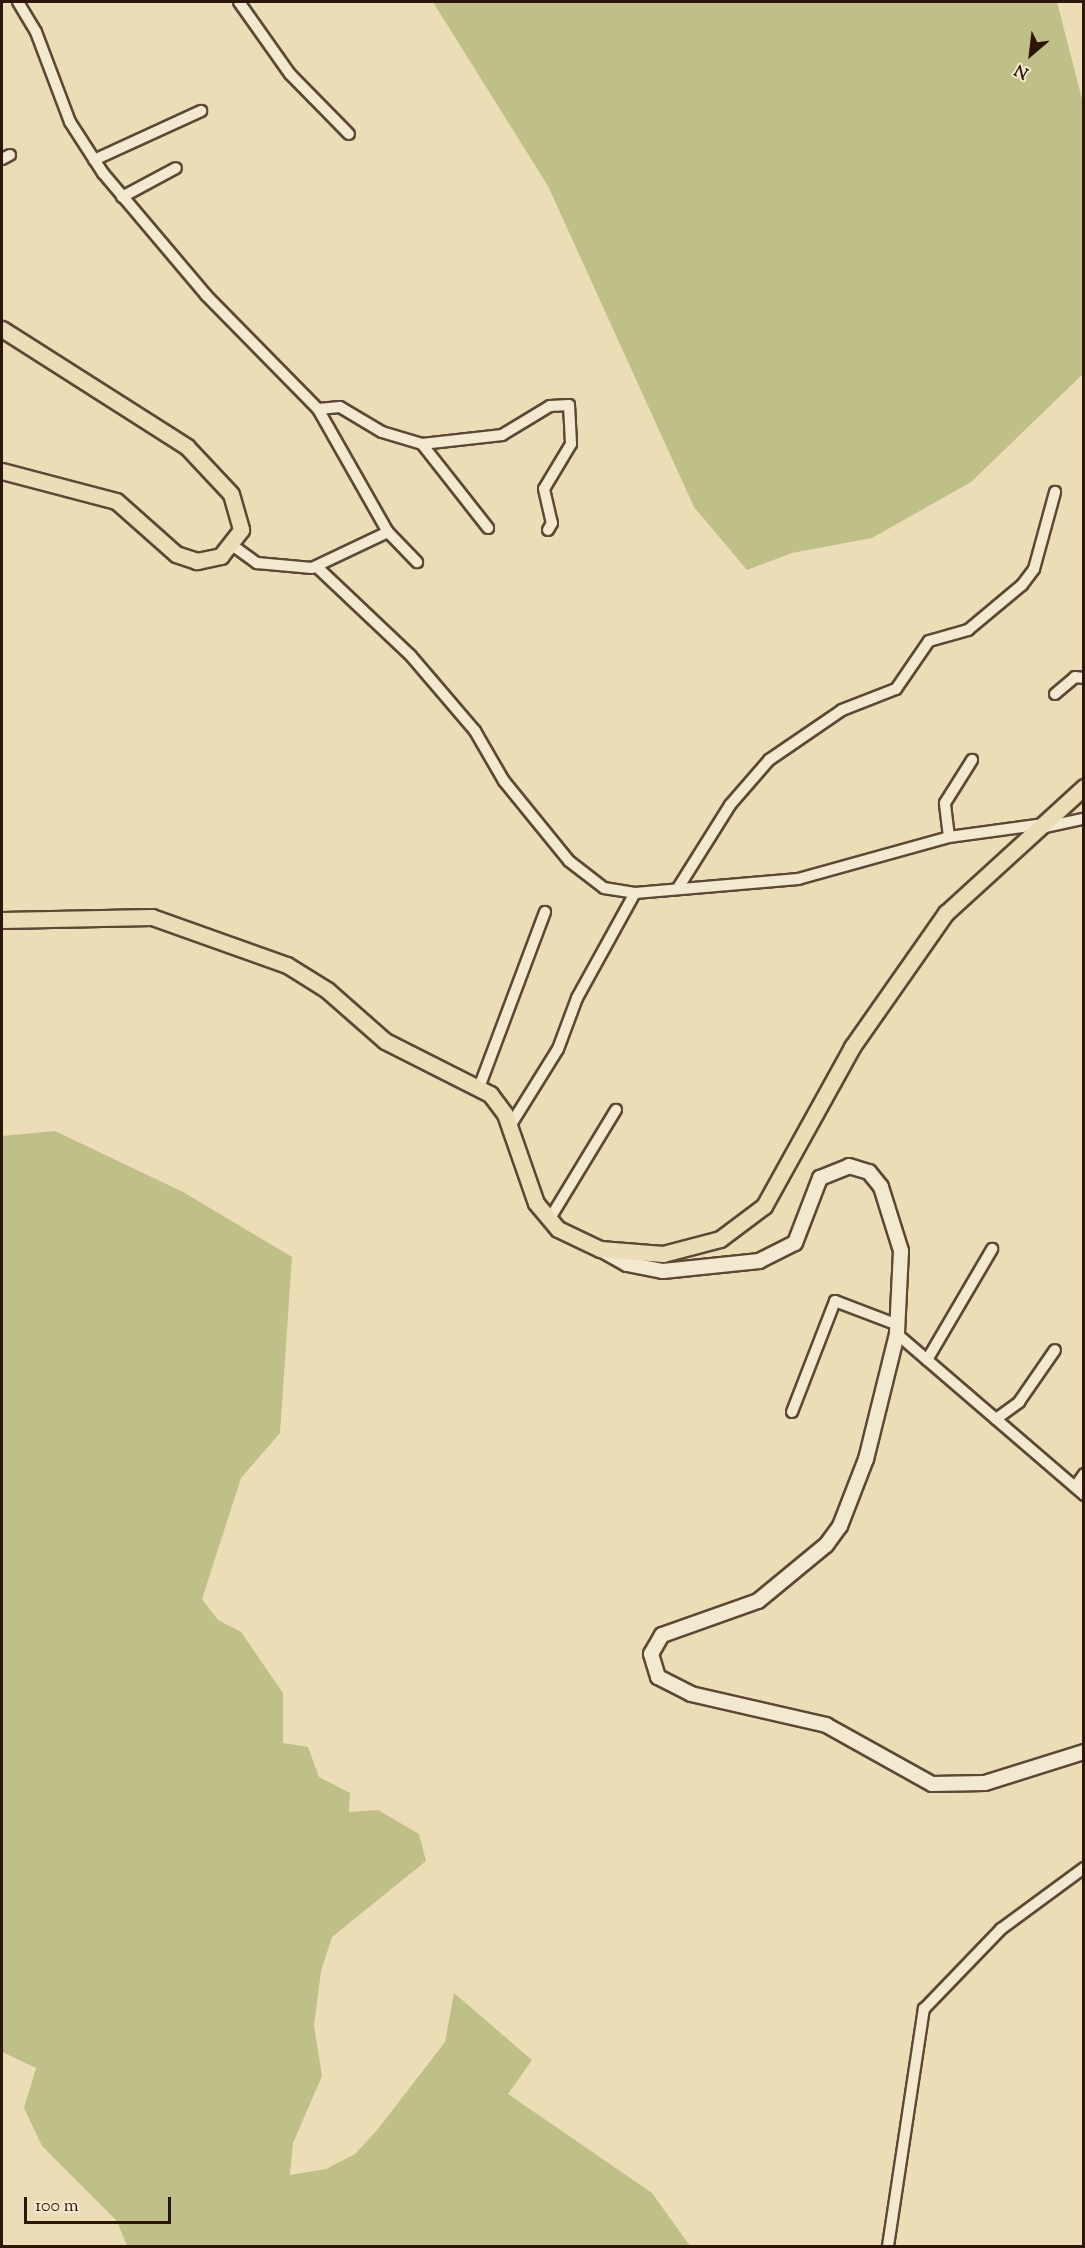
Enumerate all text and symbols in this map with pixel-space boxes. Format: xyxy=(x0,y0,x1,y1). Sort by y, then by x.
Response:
north arrow xyxy=(1001,24,1061,84)
text: N xyxy=(1011,57,1033,83)
scale bar xyxy=(27,2185,174,2223)
text: 100 m xyxy=(35,2194,79,2220)

